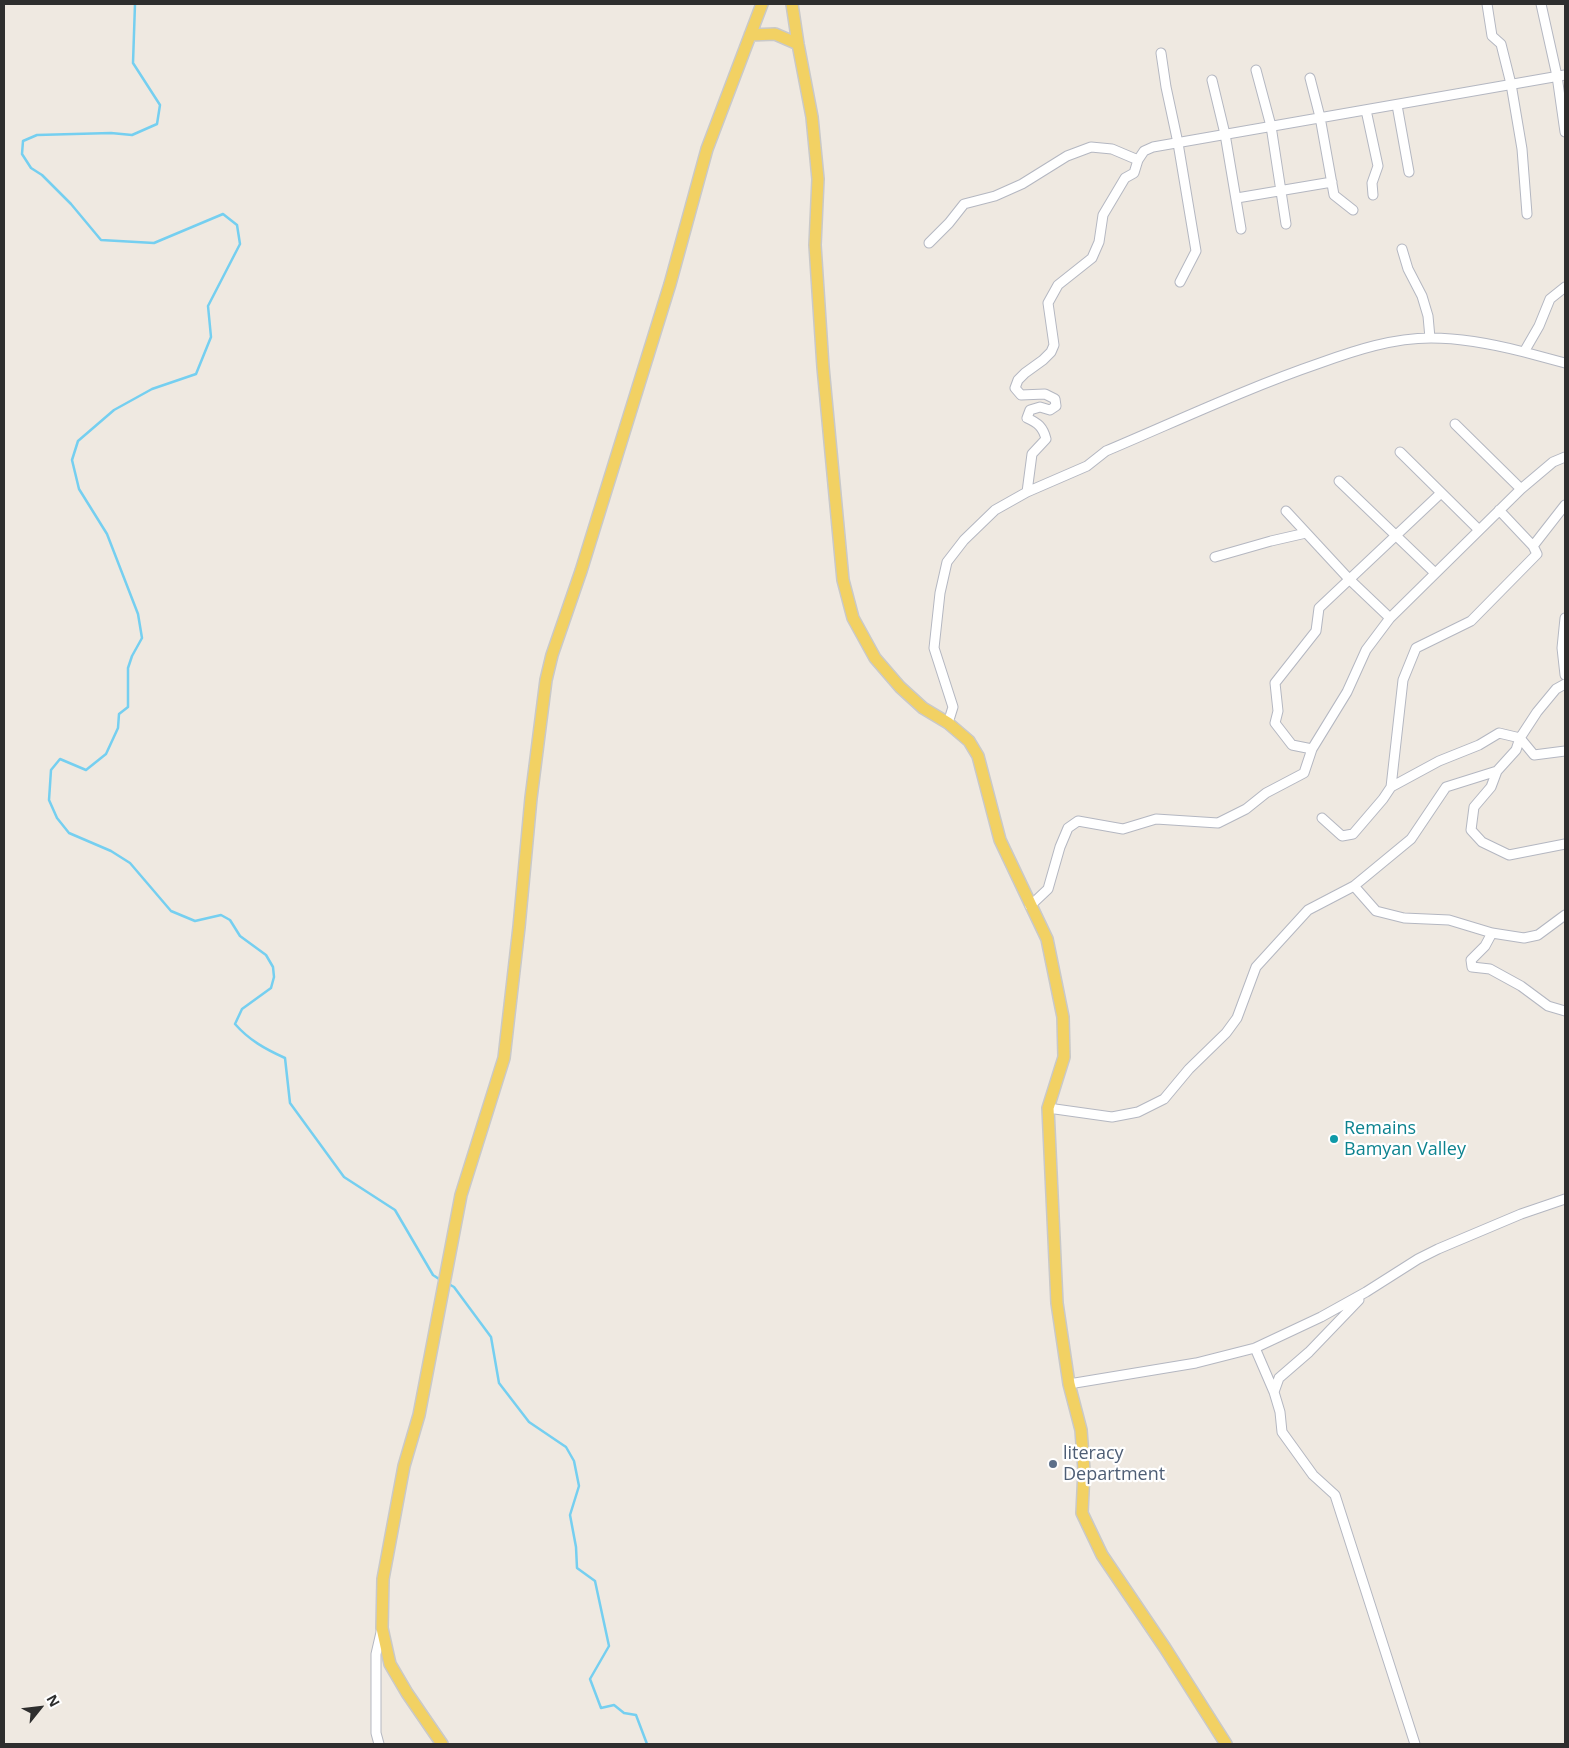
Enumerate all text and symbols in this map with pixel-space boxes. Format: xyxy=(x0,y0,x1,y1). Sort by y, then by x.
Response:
place label: Remains Bamyan Valley xyxy=(1344,1118,1466,1160)
marker: Remains Bamyan Valley xyxy=(1328,1133,1340,1145)
place label: literacy Department xyxy=(1063,1443,1165,1486)
marker: literacy Department xyxy=(1047,1458,1059,1470)
north arrow xyxy=(15,1683,65,1733)
text: N xyxy=(42,1691,65,1710)

